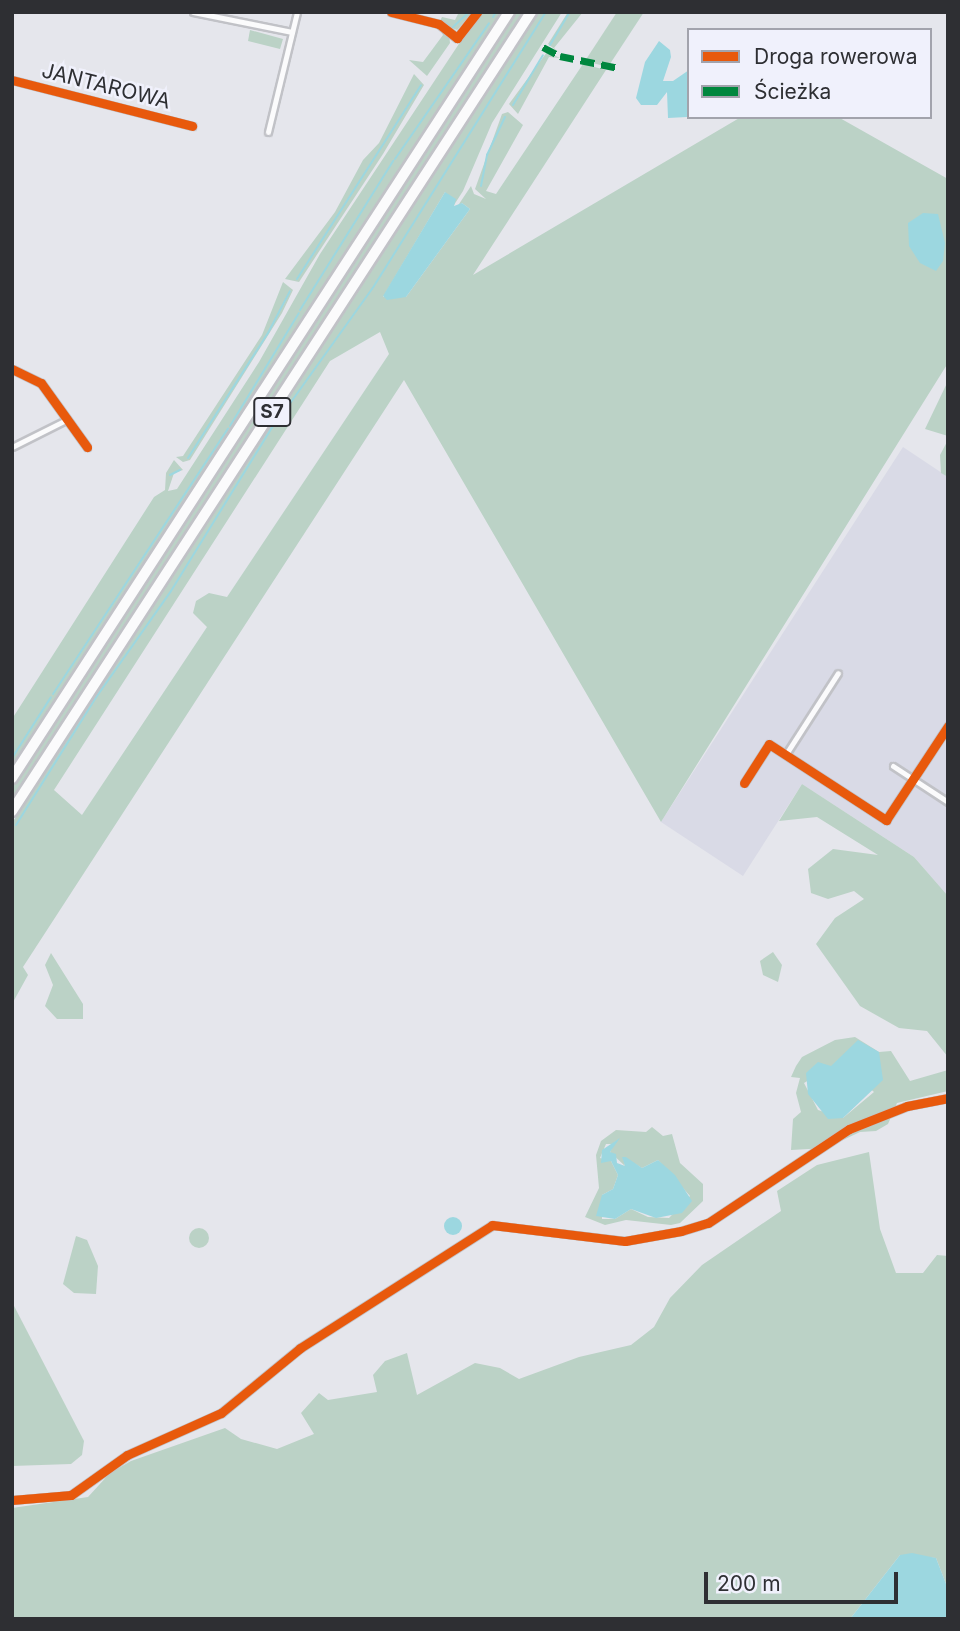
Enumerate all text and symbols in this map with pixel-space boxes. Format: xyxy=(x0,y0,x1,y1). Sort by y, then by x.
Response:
legend xyxy=(687,28,932,119)
text: Droga rowerowa xyxy=(754,44,917,69)
street label: JANTAROWA xyxy=(39,58,173,114)
text: Ścieżka xyxy=(754,79,831,104)
road number: S7 xyxy=(253,396,291,428)
scale bar xyxy=(708,1558,902,1602)
text: 200 m xyxy=(717,1571,781,1596)

